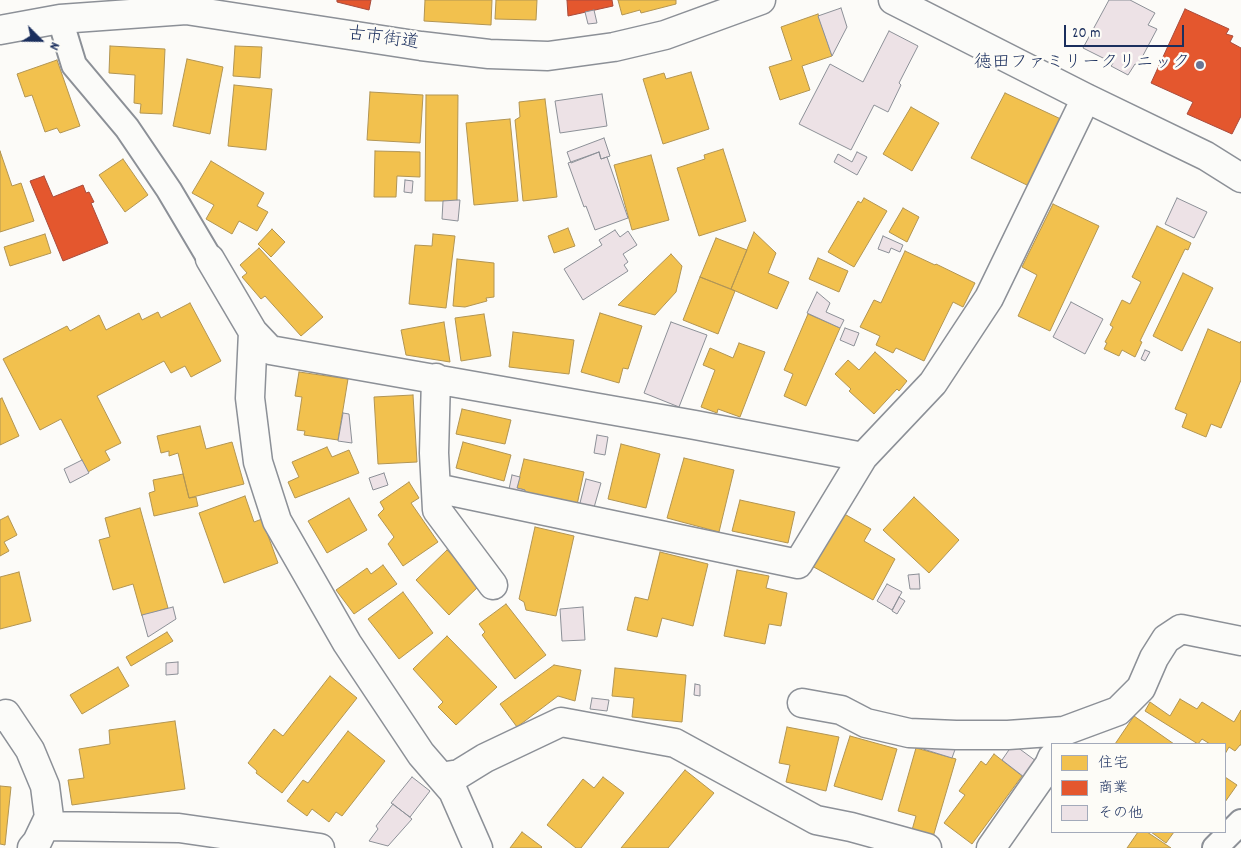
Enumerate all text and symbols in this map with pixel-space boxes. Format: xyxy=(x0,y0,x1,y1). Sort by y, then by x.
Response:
north arrow xyxy=(15,15,65,65)
scale bar xyxy=(1066,15,1186,47)
text: 20 m xyxy=(1072,23,1100,45)
street label: 古市街道 xyxy=(346,24,420,56)
text: N xyxy=(43,39,64,53)
place label: 徳田ファミリークリニック xyxy=(974,54,1190,76)
marker: 徳田ファミリークリニック xyxy=(1194,59,1206,71)
legend xyxy=(1051,743,1226,833)
text: 住宅 xyxy=(1098,753,1128,775)
text: 商業 xyxy=(1098,778,1128,800)
text: その他 xyxy=(1098,803,1143,825)

